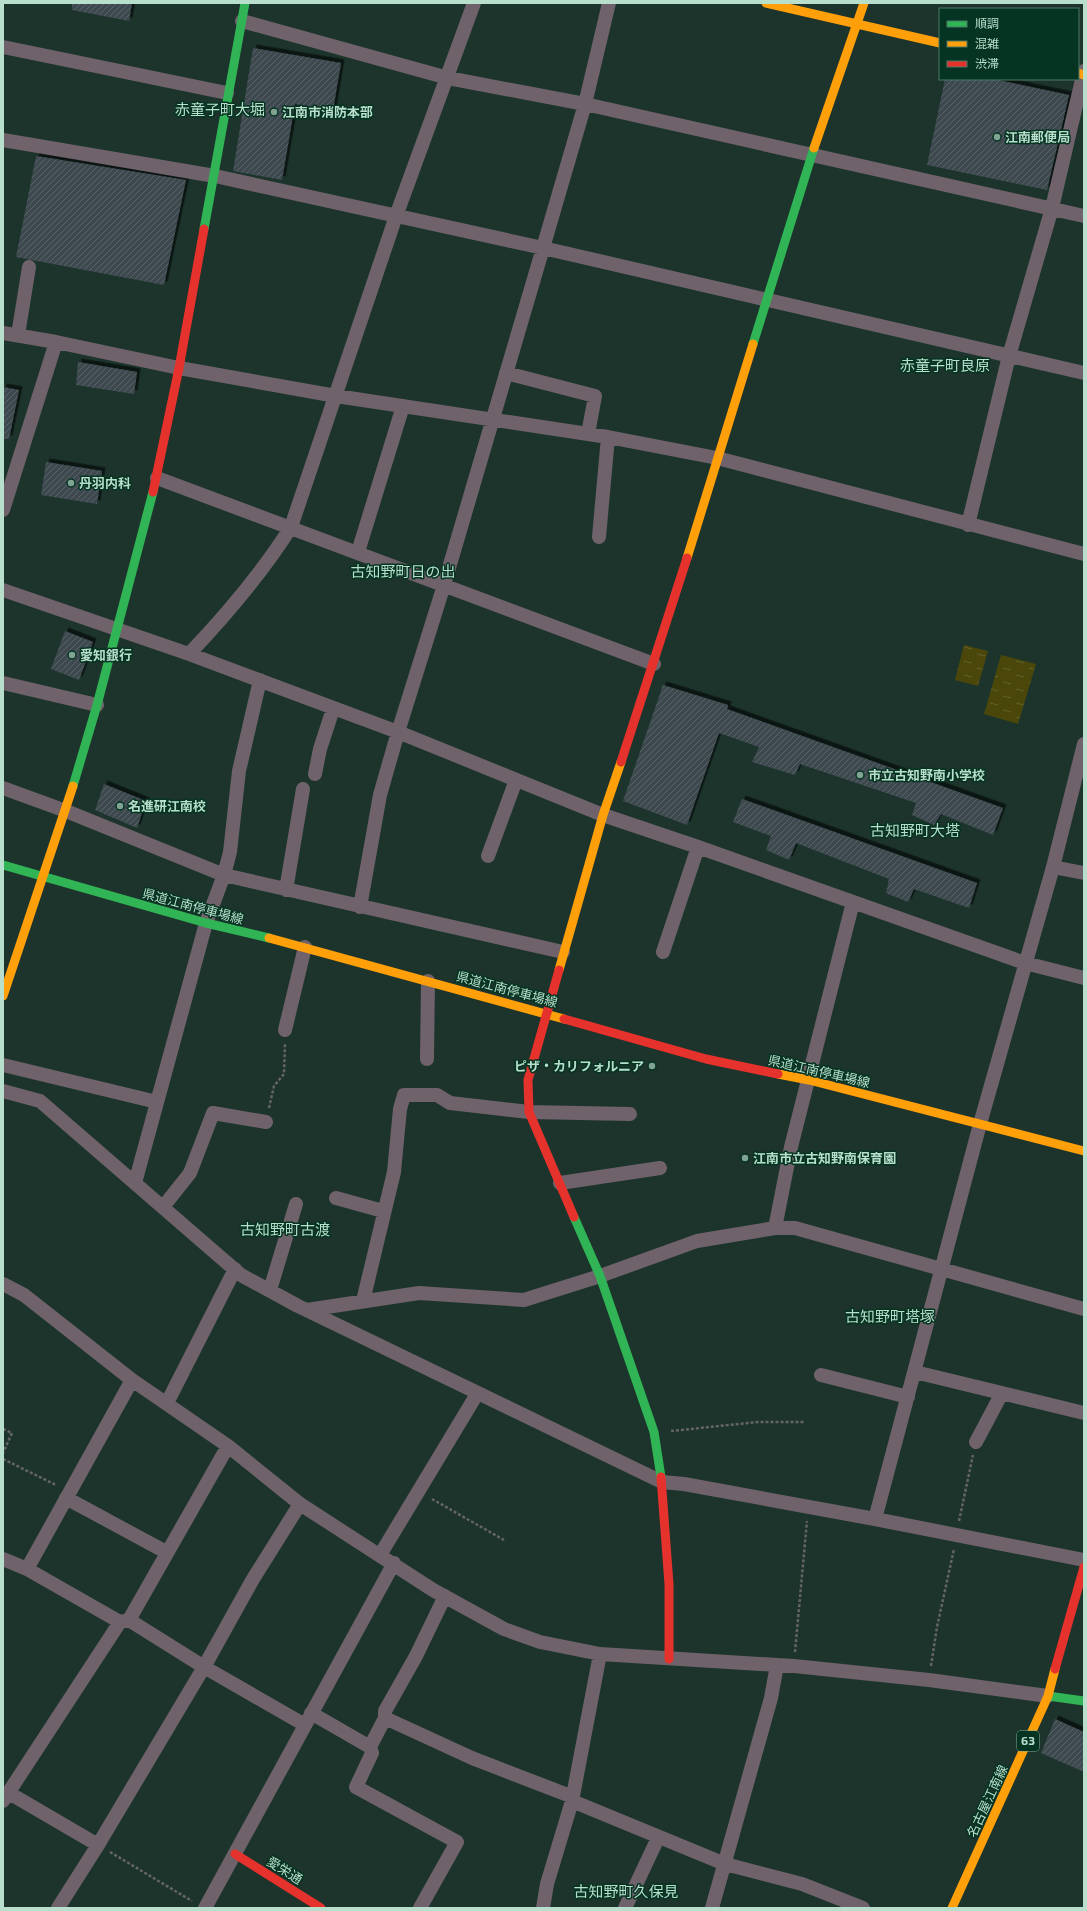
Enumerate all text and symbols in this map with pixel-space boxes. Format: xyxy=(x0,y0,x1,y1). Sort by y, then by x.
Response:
legend xyxy=(939,8,1079,80)
text: 順調 xyxy=(975,16,999,30)
text: 混雑 xyxy=(975,36,999,50)
text: 渋滞 xyxy=(975,56,999,70)
district label: 赤童子町大堀 xyxy=(175,100,265,118)
place label: 江南市消防本部 xyxy=(282,104,373,120)
marker: 江南市消防本部 xyxy=(269,107,279,117)
place label: 江南郵便局 xyxy=(1005,129,1070,145)
marker: 江南郵便局 xyxy=(992,132,1002,142)
district label: 赤童子町良原 xyxy=(900,356,990,374)
place label: 丹羽内科 xyxy=(79,475,131,491)
marker: 丹羽内科 xyxy=(66,478,76,488)
district label: 古知野町日の出 xyxy=(350,562,456,580)
place label: 愛知銀行 xyxy=(80,647,132,663)
marker: 愛知銀行 xyxy=(67,650,77,660)
place label: 市立古知野南小学校 xyxy=(868,767,985,783)
marker: 市立古知野南小学校 xyxy=(855,770,865,780)
place label: 名進研江南校 xyxy=(128,798,206,814)
marker: 名進研江南校 xyxy=(115,801,125,811)
district label: 古知野町大塔 xyxy=(870,821,960,839)
street label: 県道江南停車場線 xyxy=(141,885,245,927)
street label: 県道江南停車場線 xyxy=(455,968,559,1010)
street label: 県道江南停車場線 xyxy=(767,1052,871,1090)
place label: ピザ・カリフォルニア xyxy=(514,1058,644,1074)
marker: ピザ・カリフォルニア xyxy=(647,1061,657,1071)
place label: 江南市立古知野南保育園 xyxy=(753,1150,896,1166)
marker: 江南市立古知野南保育園 xyxy=(740,1153,750,1163)
district label: 古知野町古渡 xyxy=(240,1220,330,1238)
district label: 古知野町塔塚 xyxy=(845,1307,935,1325)
road number: 63 xyxy=(1017,1731,1039,1751)
street label: 名古屋江南線 xyxy=(963,1762,1011,1840)
street label: 愛栄通 xyxy=(264,1853,306,1887)
district label: 古知野町久保見 xyxy=(573,1882,679,1900)

